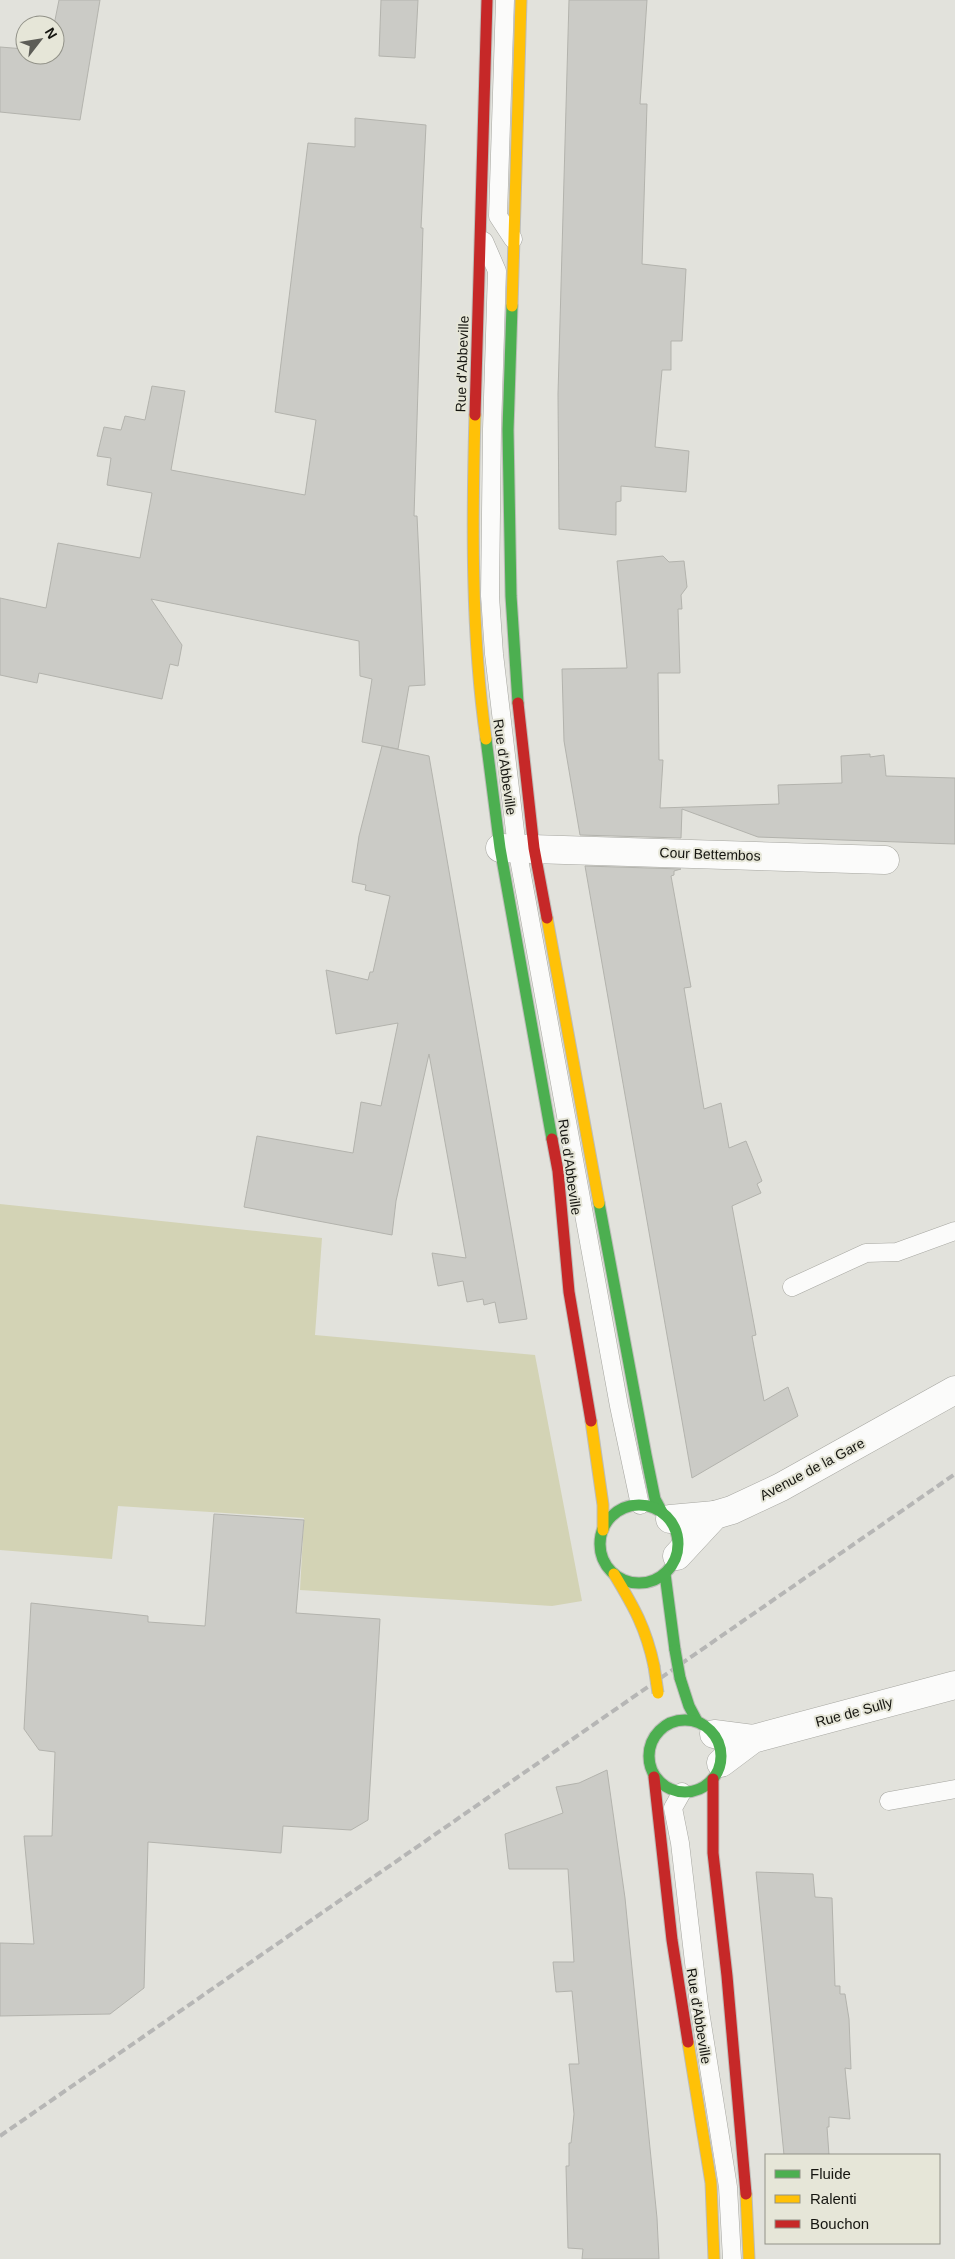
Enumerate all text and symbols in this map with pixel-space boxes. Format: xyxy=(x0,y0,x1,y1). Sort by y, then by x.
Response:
north arrow xyxy=(15,15,65,65)
text: N xyxy=(42,25,61,42)
street label: Rue d'Abbeville xyxy=(452,315,472,413)
street label: Rue d'Abbeville xyxy=(490,718,520,816)
street label: Cour Bettembos xyxy=(659,844,761,864)
street label: Rue d'Abbeville xyxy=(555,1118,585,1216)
street label: Avenue de la Gare xyxy=(757,1434,867,1503)
street label: Rue de Sully xyxy=(814,1694,894,1730)
street label: Rue d'Abbeville xyxy=(684,1967,715,2065)
legend xyxy=(765,2154,940,2244)
text: Fluide xyxy=(810,2165,851,2182)
text: Ralenti xyxy=(810,2190,857,2207)
text: Bouchon xyxy=(810,2215,869,2232)

